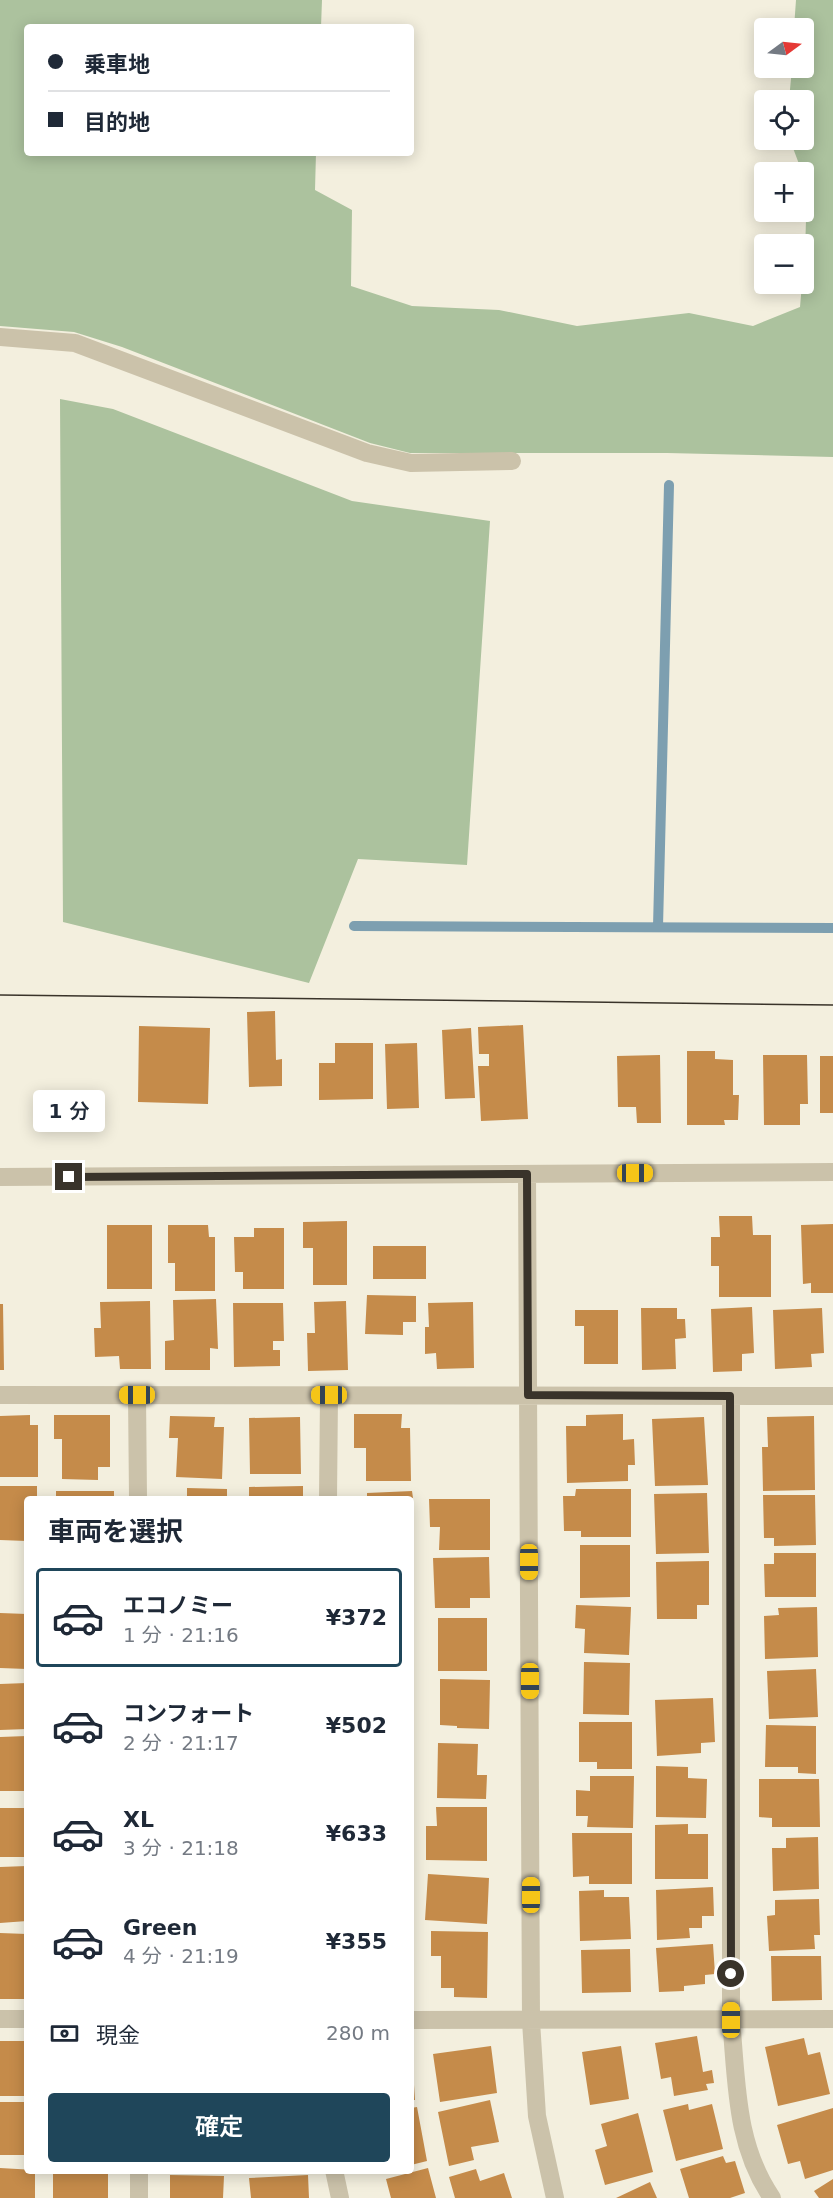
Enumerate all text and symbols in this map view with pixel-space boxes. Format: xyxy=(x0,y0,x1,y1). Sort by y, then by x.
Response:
north arrow xyxy=(754,18,814,78)
map controls xyxy=(754,18,814,294)
text: 乗車地 xyxy=(84,52,150,77)
button: locate xyxy=(754,90,814,150)
text: 目的地 xyxy=(84,110,150,135)
button: + xyxy=(754,162,814,222)
button: − xyxy=(754,234,814,294)
callout: 1 分 xyxy=(33,1090,105,1132)
text: 1 分 xyxy=(49,1099,89,1123)
route end xyxy=(55,1163,82,1190)
car xyxy=(617,1164,653,1182)
car xyxy=(119,1386,155,1404)
car xyxy=(311,1386,347,1404)
text: 車両を選択 xyxy=(48,1516,183,1547)
car xyxy=(520,1544,538,1580)
icon: car xyxy=(51,1591,105,1645)
text: エコノミー xyxy=(123,1593,233,1618)
text: ¥372 xyxy=(326,1605,387,1630)
text: 1 分 · 21:16 xyxy=(123,1623,239,1647)
car xyxy=(521,1663,539,1699)
icon: car xyxy=(51,1699,105,1753)
text: コンフォート xyxy=(123,1701,254,1726)
text: ¥502 xyxy=(326,1713,387,1738)
text: 2 分 · 21:17 xyxy=(123,1731,239,1755)
icon: car xyxy=(51,1807,105,1861)
text: XL xyxy=(123,1807,154,1832)
text: ¥633 xyxy=(326,1821,387,1846)
text: 3 分 · 21:18 xyxy=(123,1836,239,1860)
car xyxy=(522,1877,540,1913)
icon: car xyxy=(51,1915,105,1969)
text: Green xyxy=(123,1915,197,1940)
text: ¥355 xyxy=(326,1929,387,1954)
text: 4 分 · 21:19 xyxy=(123,1944,239,1968)
route start xyxy=(717,1960,744,1987)
car xyxy=(722,2002,740,2038)
icon: cash xyxy=(48,2017,81,2050)
text: 280 m xyxy=(326,2021,390,2045)
text: 現金 xyxy=(96,2023,140,2048)
button: 確定 xyxy=(48,2093,390,2162)

